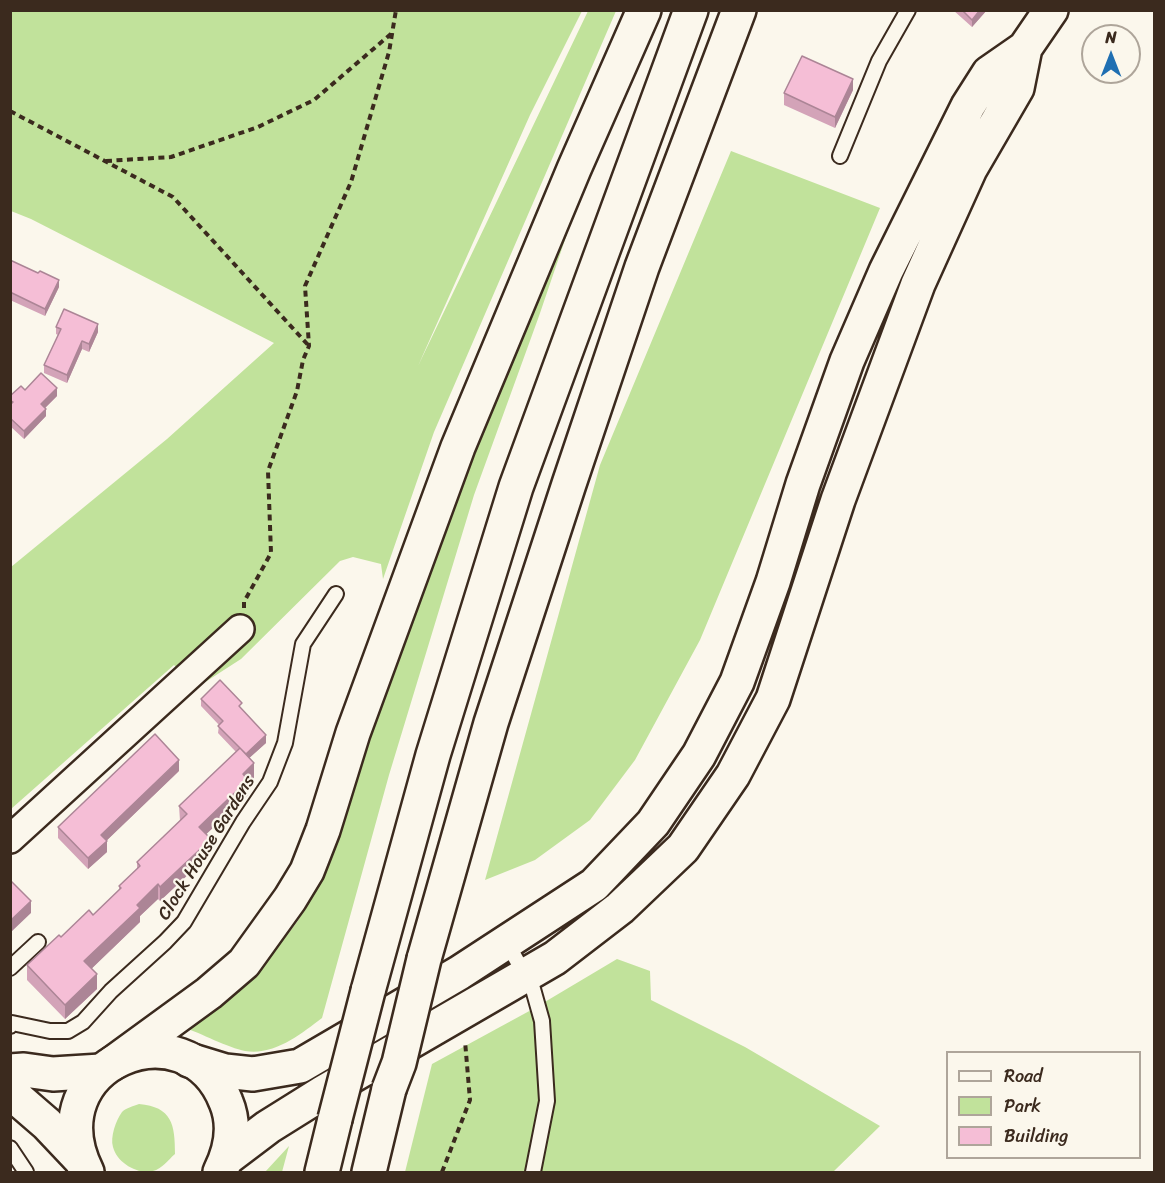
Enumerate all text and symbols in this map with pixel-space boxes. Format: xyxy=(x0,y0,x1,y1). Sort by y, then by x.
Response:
text: N xyxy=(1105,23,1117,52)
north arrow xyxy=(1081,24,1141,84)
street label: Clock House Gardens xyxy=(154,772,260,924)
legend xyxy=(946,1051,1141,1159)
text: Road xyxy=(1004,1060,1043,1092)
text: Park xyxy=(1004,1090,1041,1122)
text: Building xyxy=(1004,1120,1068,1152)

